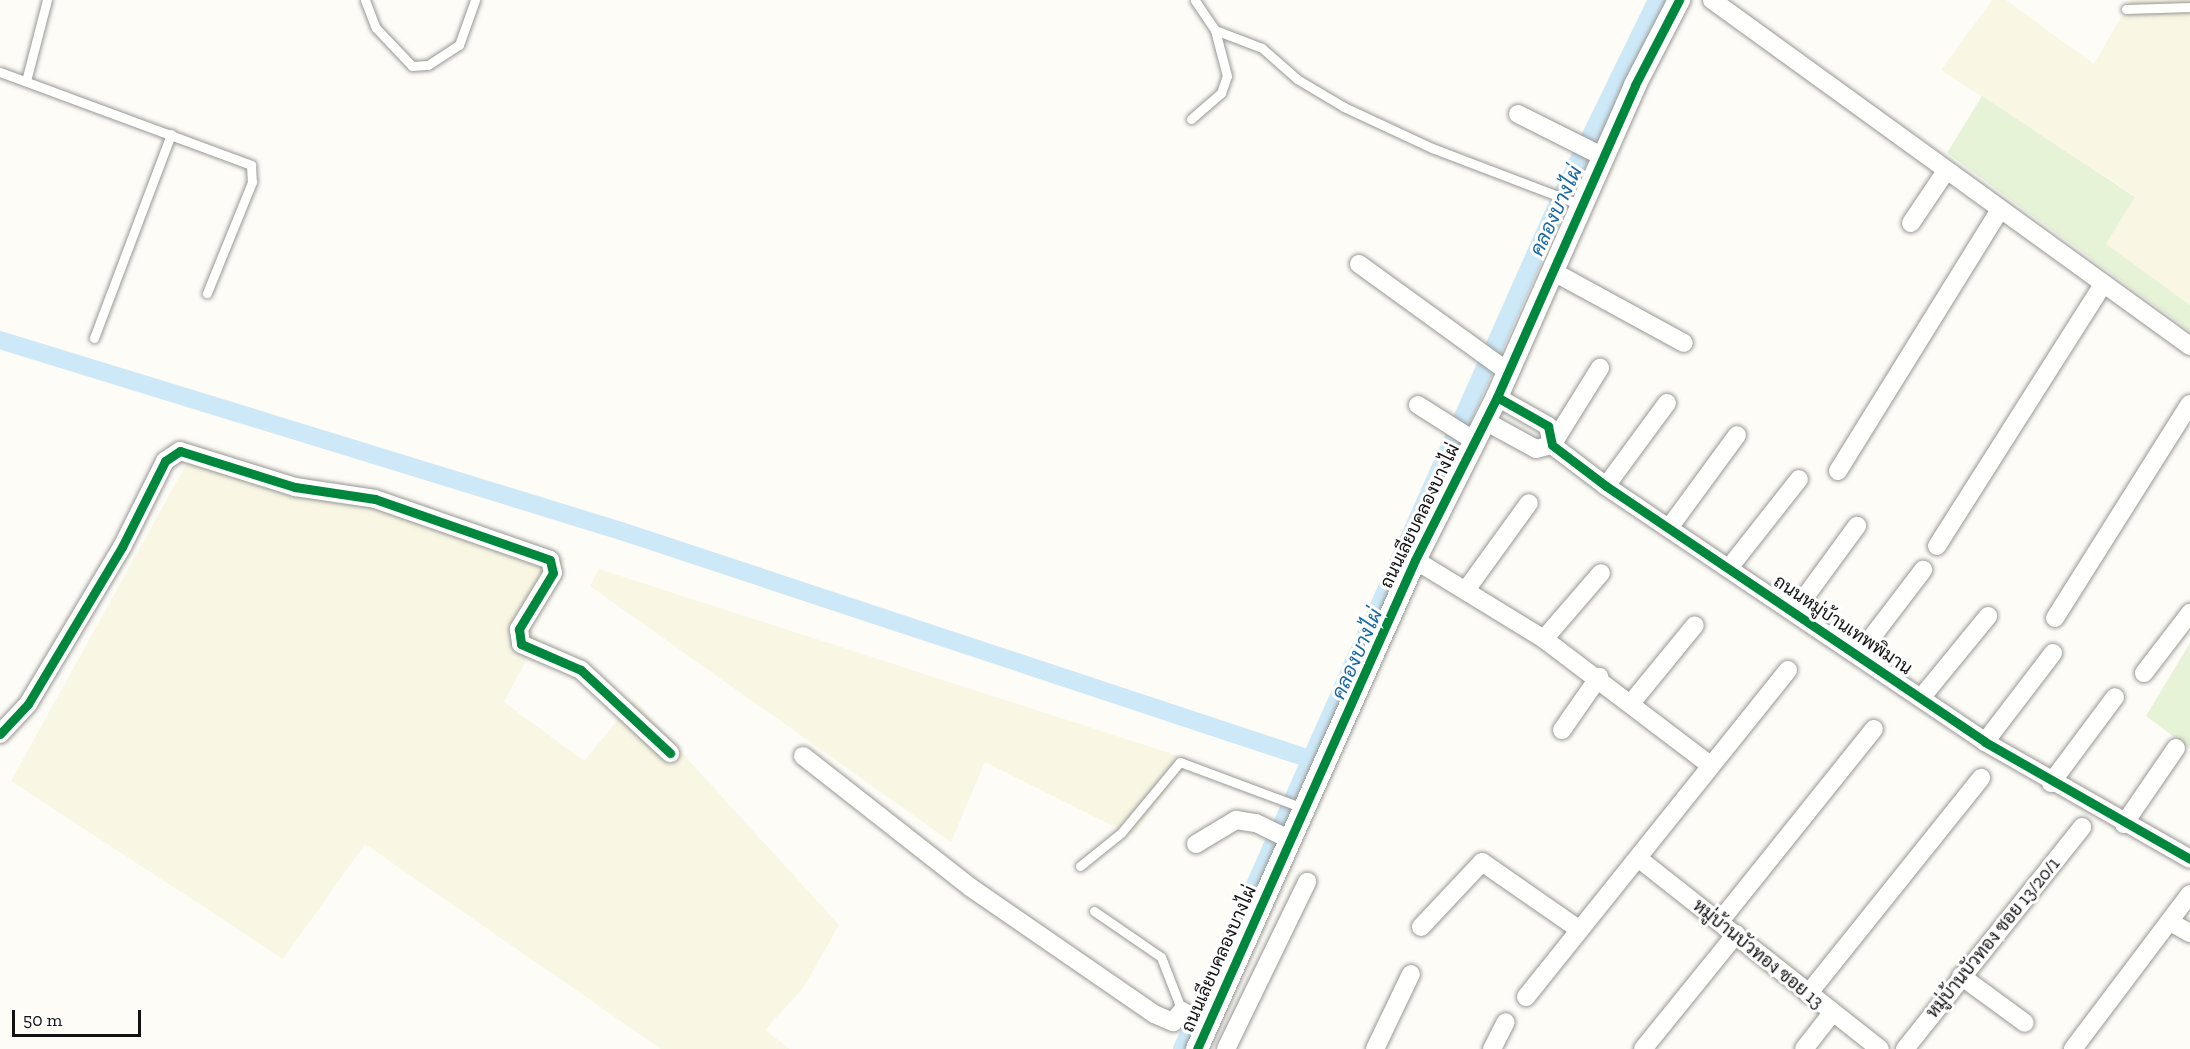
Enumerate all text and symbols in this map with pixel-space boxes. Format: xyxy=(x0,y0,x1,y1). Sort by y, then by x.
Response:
water label: คลองบางไผ่ xyxy=(1525,162,1587,260)
street label: ถนนเลียบคลองบางไผ่ xyxy=(1376,440,1464,592)
street label: ถนนหมู่บ้านเทพพิมาน xyxy=(1770,571,1916,679)
water label: คลองบางไผ่ xyxy=(1326,605,1388,703)
street label: หมู่บ้านบัวทอง ซอย 13/20/1 xyxy=(1922,853,2064,1023)
street label: ถนนเลียบคลองบางไผ่ xyxy=(1177,882,1261,1036)
street label: หมู่บ้านบัวทอง ซอย 13 xyxy=(1688,895,1828,1013)
scale bar xyxy=(15,998,144,1036)
text: 50 m xyxy=(23,1009,62,1031)

